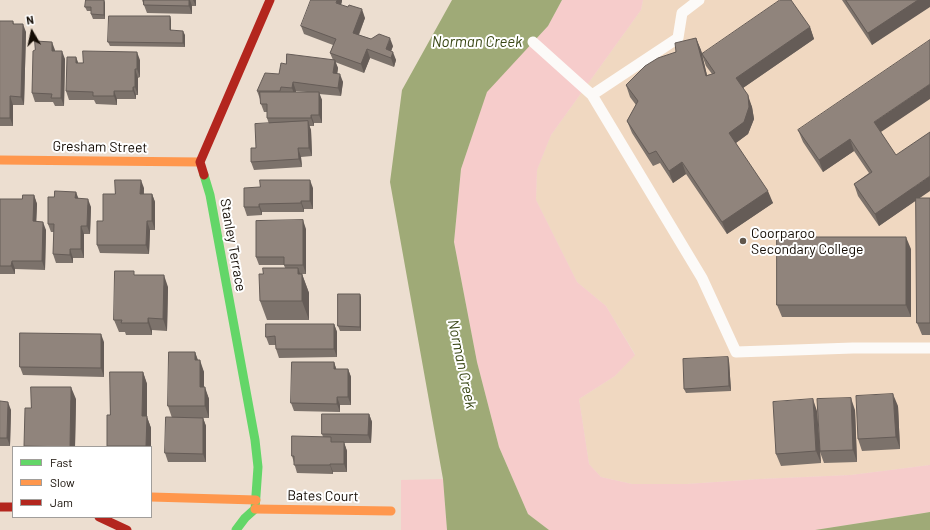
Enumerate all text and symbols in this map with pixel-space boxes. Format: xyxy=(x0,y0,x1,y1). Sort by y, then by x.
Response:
north arrow xyxy=(12,12,52,52)
text: N xyxy=(25,13,35,27)
water label: Norman Creek xyxy=(432,33,522,51)
street label: Gresham Street xyxy=(52,138,148,156)
street label: Stanley Terrace xyxy=(217,197,249,293)
place label: Coorparoo Secondary College xyxy=(751,225,863,258)
marker: Coorparoo Secondary College xyxy=(738,236,748,246)
water label: Norman Creek xyxy=(444,318,480,410)
legend xyxy=(12,446,152,518)
text: Fast xyxy=(50,455,73,469)
text: Slow xyxy=(50,475,75,489)
street label: Bates Court xyxy=(287,487,359,505)
text: Jam xyxy=(50,495,73,509)

